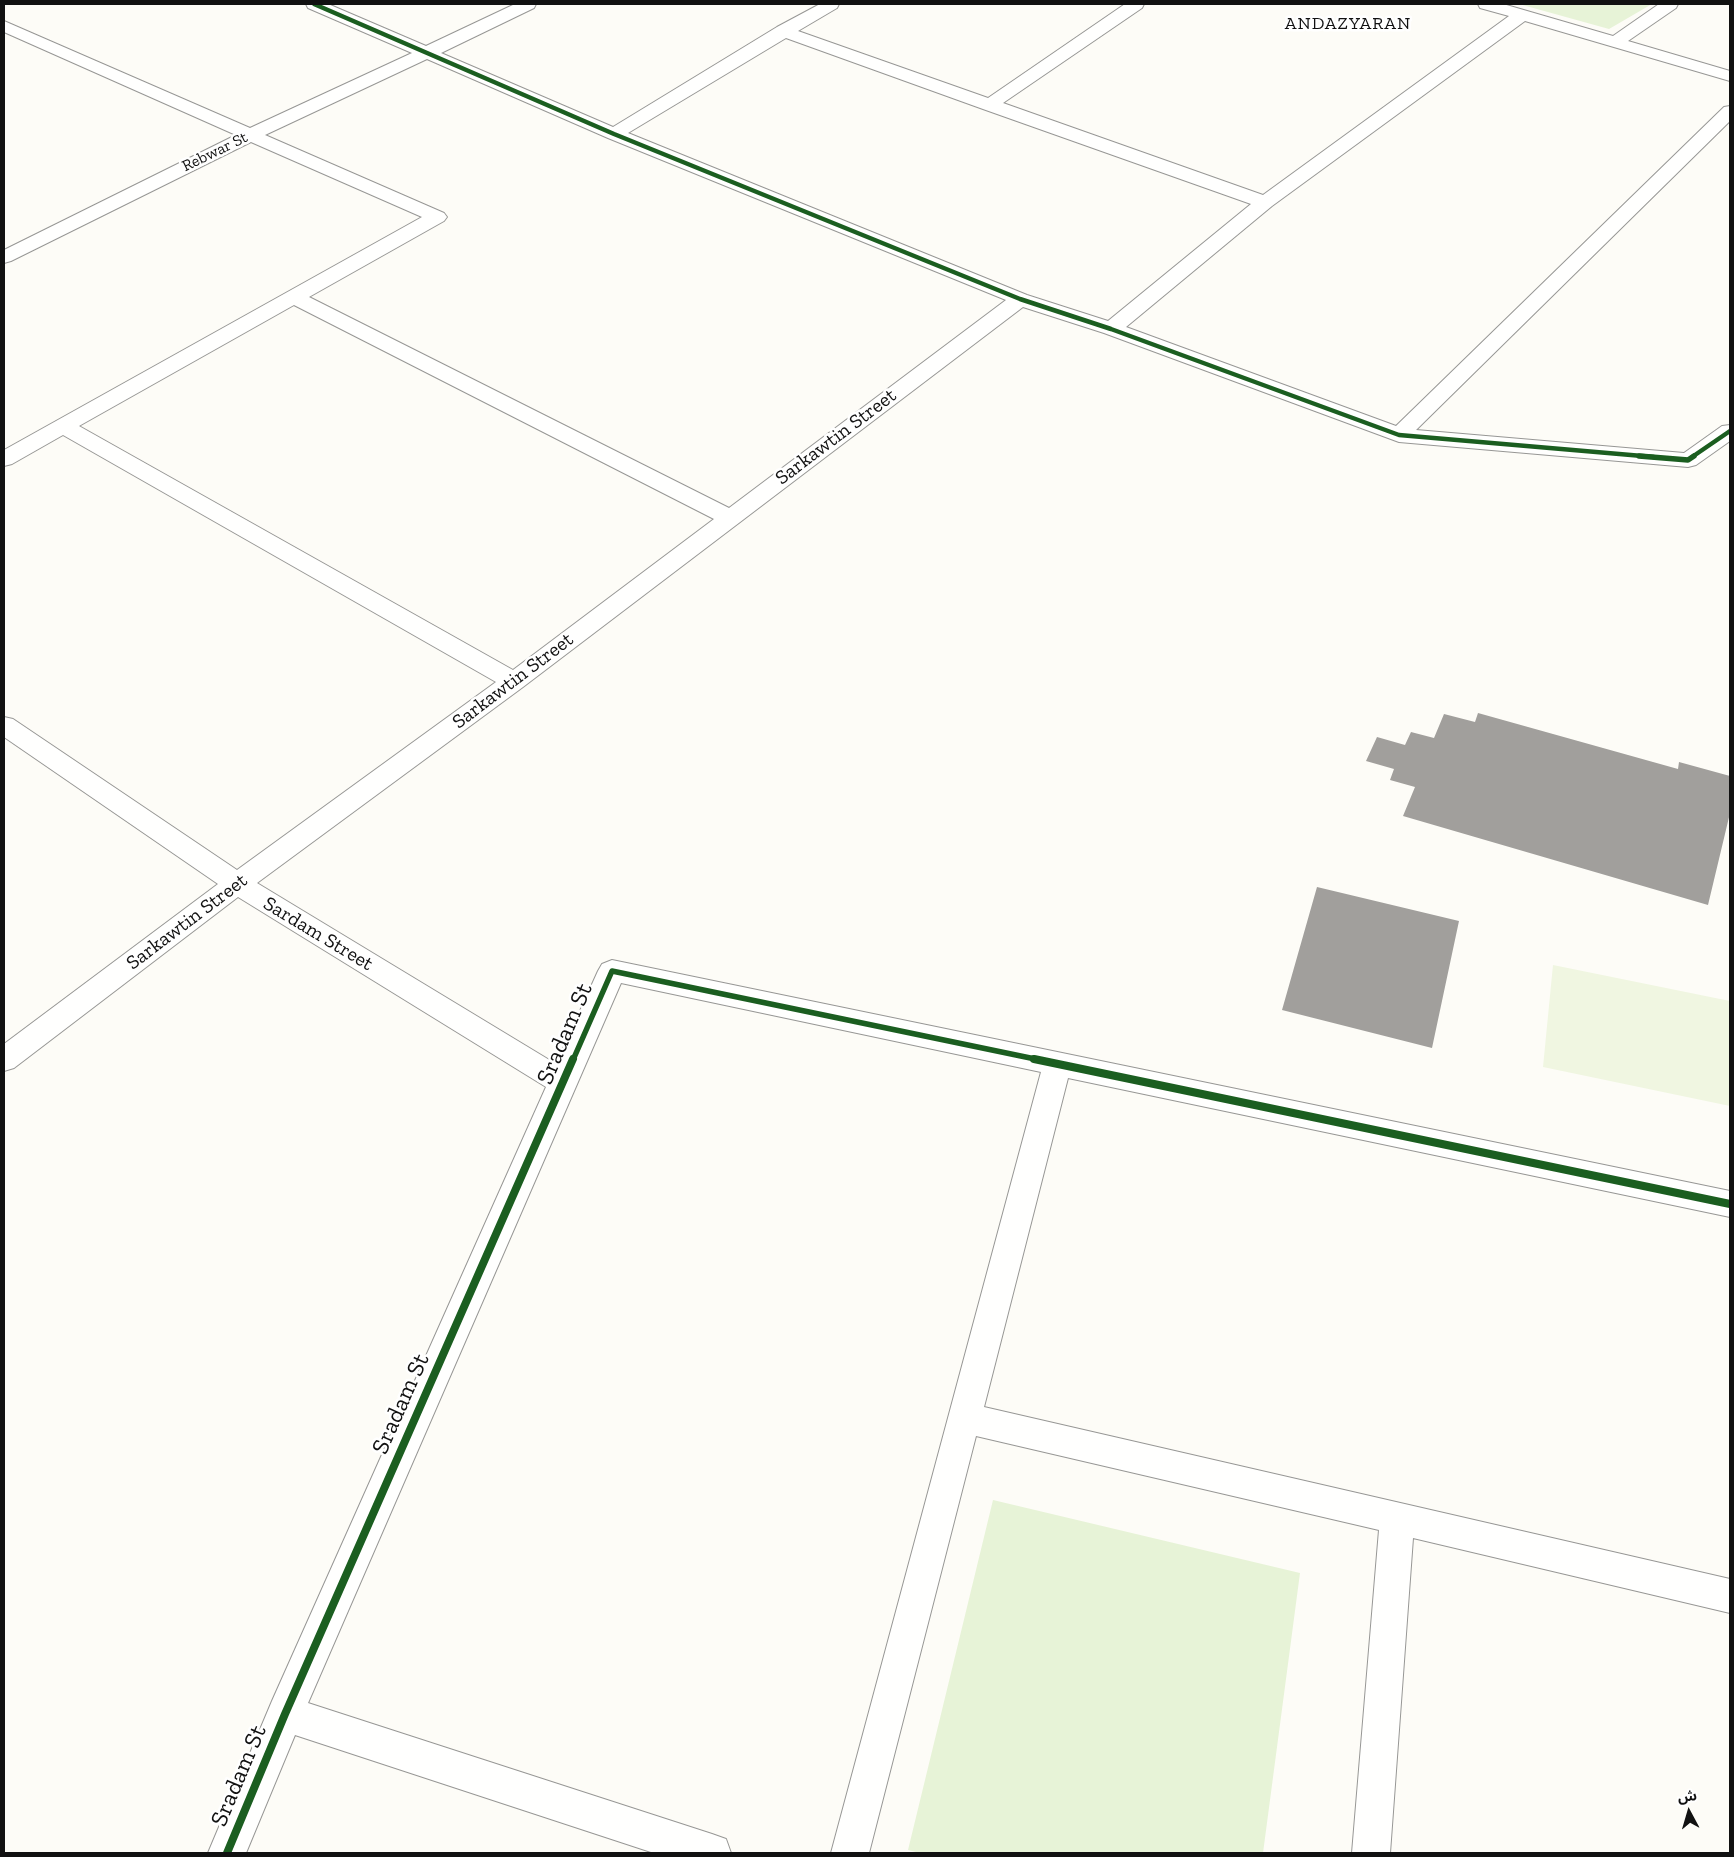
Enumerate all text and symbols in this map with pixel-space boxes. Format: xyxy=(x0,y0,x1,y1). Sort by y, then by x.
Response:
district label: ANDAZYARAN xyxy=(1283,13,1413,35)
street label: Rebwar St xyxy=(179,128,251,176)
street label: Sarkawtin Street xyxy=(771,384,901,490)
street label: Sarkawtin Street xyxy=(448,628,578,734)
street label: Sarkawtin Street xyxy=(122,869,252,975)
street label: Sardam Street xyxy=(259,892,377,976)
street label: Sradam St xyxy=(531,979,599,1089)
street label: Sradam St xyxy=(366,1349,436,1459)
street label: Sradam St xyxy=(205,1721,273,1831)
north arrow xyxy=(1664,1787,1714,1837)
text: ش xyxy=(1677,1787,1698,1806)

